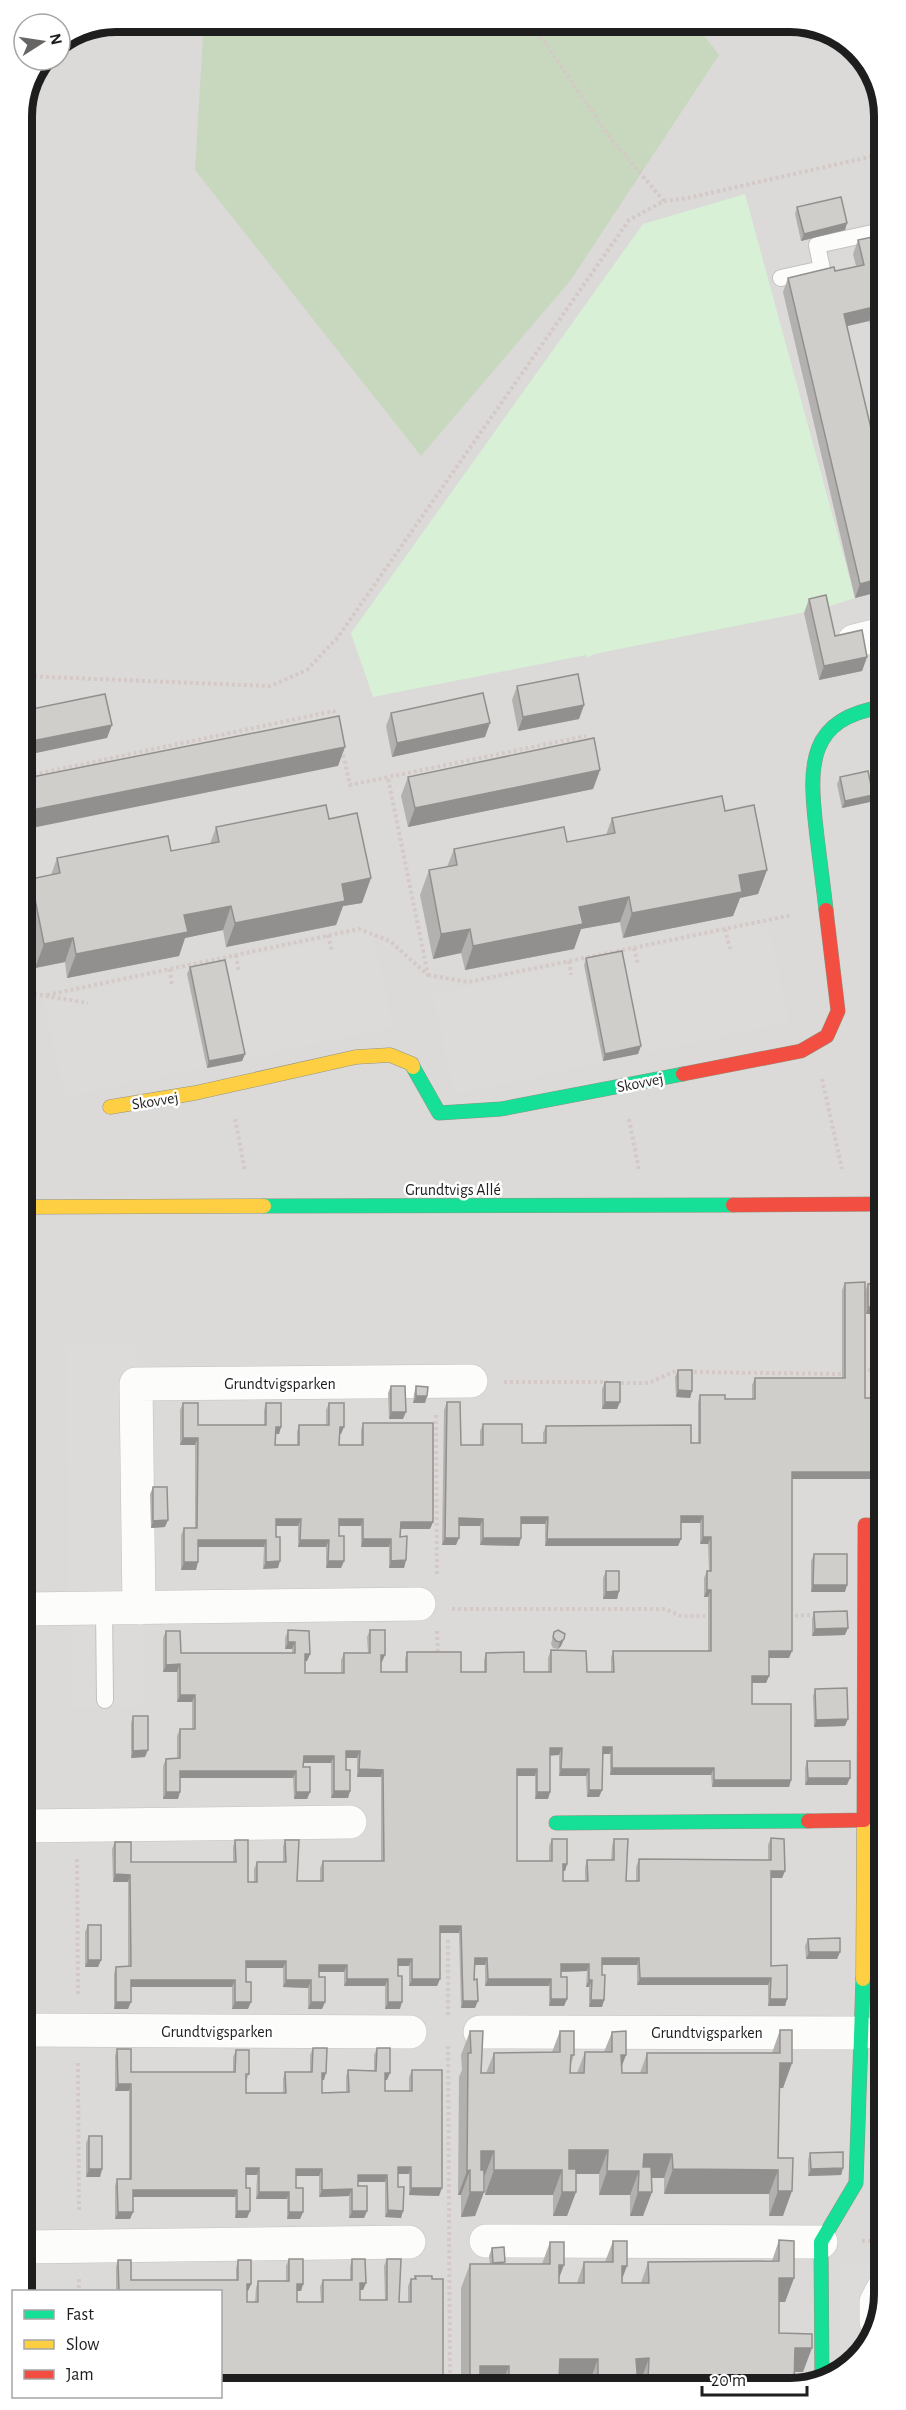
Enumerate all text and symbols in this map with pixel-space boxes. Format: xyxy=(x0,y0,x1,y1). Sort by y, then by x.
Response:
north arrow xyxy=(12,12,72,72)
text: N xyxy=(47,32,65,46)
street label: Skovvej xyxy=(616,1071,665,1096)
street label: Skovvej xyxy=(131,1089,180,1114)
street label: Grundtvigs Allé xyxy=(405,1182,501,1198)
street label: Grundtvigsparken xyxy=(224,1376,336,1392)
street label: Grundtvigsparken xyxy=(161,2024,273,2040)
street label: Grundtvigsparken xyxy=(651,2025,763,2041)
legend xyxy=(12,2290,222,2398)
text: Fast xyxy=(66,2306,94,2324)
text: Slow xyxy=(66,2336,99,2354)
scale bar xyxy=(702,2359,807,2397)
text: Jam xyxy=(66,2366,94,2384)
text: 20 m xyxy=(711,2372,746,2390)

